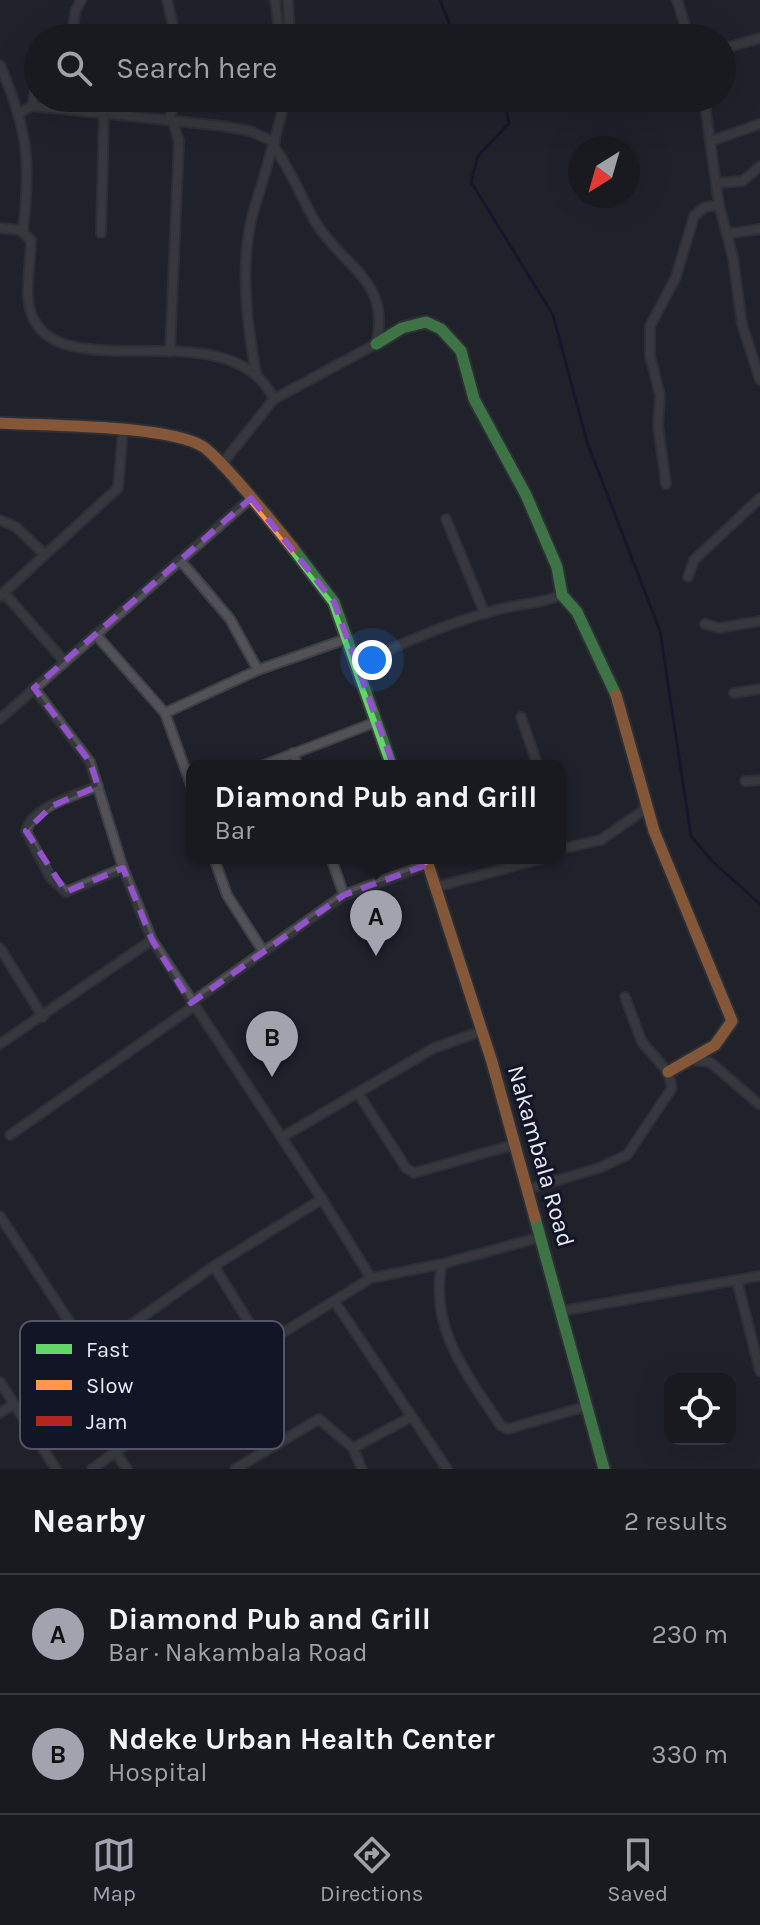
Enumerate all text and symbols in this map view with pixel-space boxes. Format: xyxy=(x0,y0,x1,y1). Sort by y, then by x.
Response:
search box xyxy=(24,24,736,112)
icon: search xyxy=(52,46,96,90)
text: Search here xyxy=(116,50,277,86)
north arrow xyxy=(568,136,640,208)
your location xyxy=(352,640,392,680)
popup xyxy=(186,760,566,864)
text: Diamond Pub and Grill xyxy=(215,779,537,815)
text: Bar xyxy=(215,815,254,846)
pin: A xyxy=(350,890,402,956)
pin: B xyxy=(246,1011,298,1077)
street label: Nakambala Road xyxy=(502,1062,580,1250)
legend xyxy=(20,1321,284,1449)
text: Fast xyxy=(86,1337,129,1363)
text: Slow xyxy=(86,1373,133,1399)
map controls xyxy=(664,1373,736,1445)
button: locate xyxy=(664,1373,736,1445)
text: Jam xyxy=(86,1409,128,1435)
text: Nearby xyxy=(32,1501,146,1541)
text: 2 results xyxy=(624,1506,728,1537)
text: Diamond Pub and Grill xyxy=(108,1601,431,1637)
text: A xyxy=(50,1619,66,1650)
text: 230 m xyxy=(652,1619,728,1650)
text: Bar · Nakambala Road xyxy=(108,1637,368,1668)
text: Ndeke Urban Health Center xyxy=(108,1721,495,1757)
text: B xyxy=(50,1739,66,1770)
text: 330 m xyxy=(651,1739,728,1770)
text: Hospital xyxy=(108,1757,208,1788)
tab: Map xyxy=(92,1833,136,1907)
tab: Directions xyxy=(320,1833,423,1907)
tab: Saved xyxy=(607,1833,668,1907)

